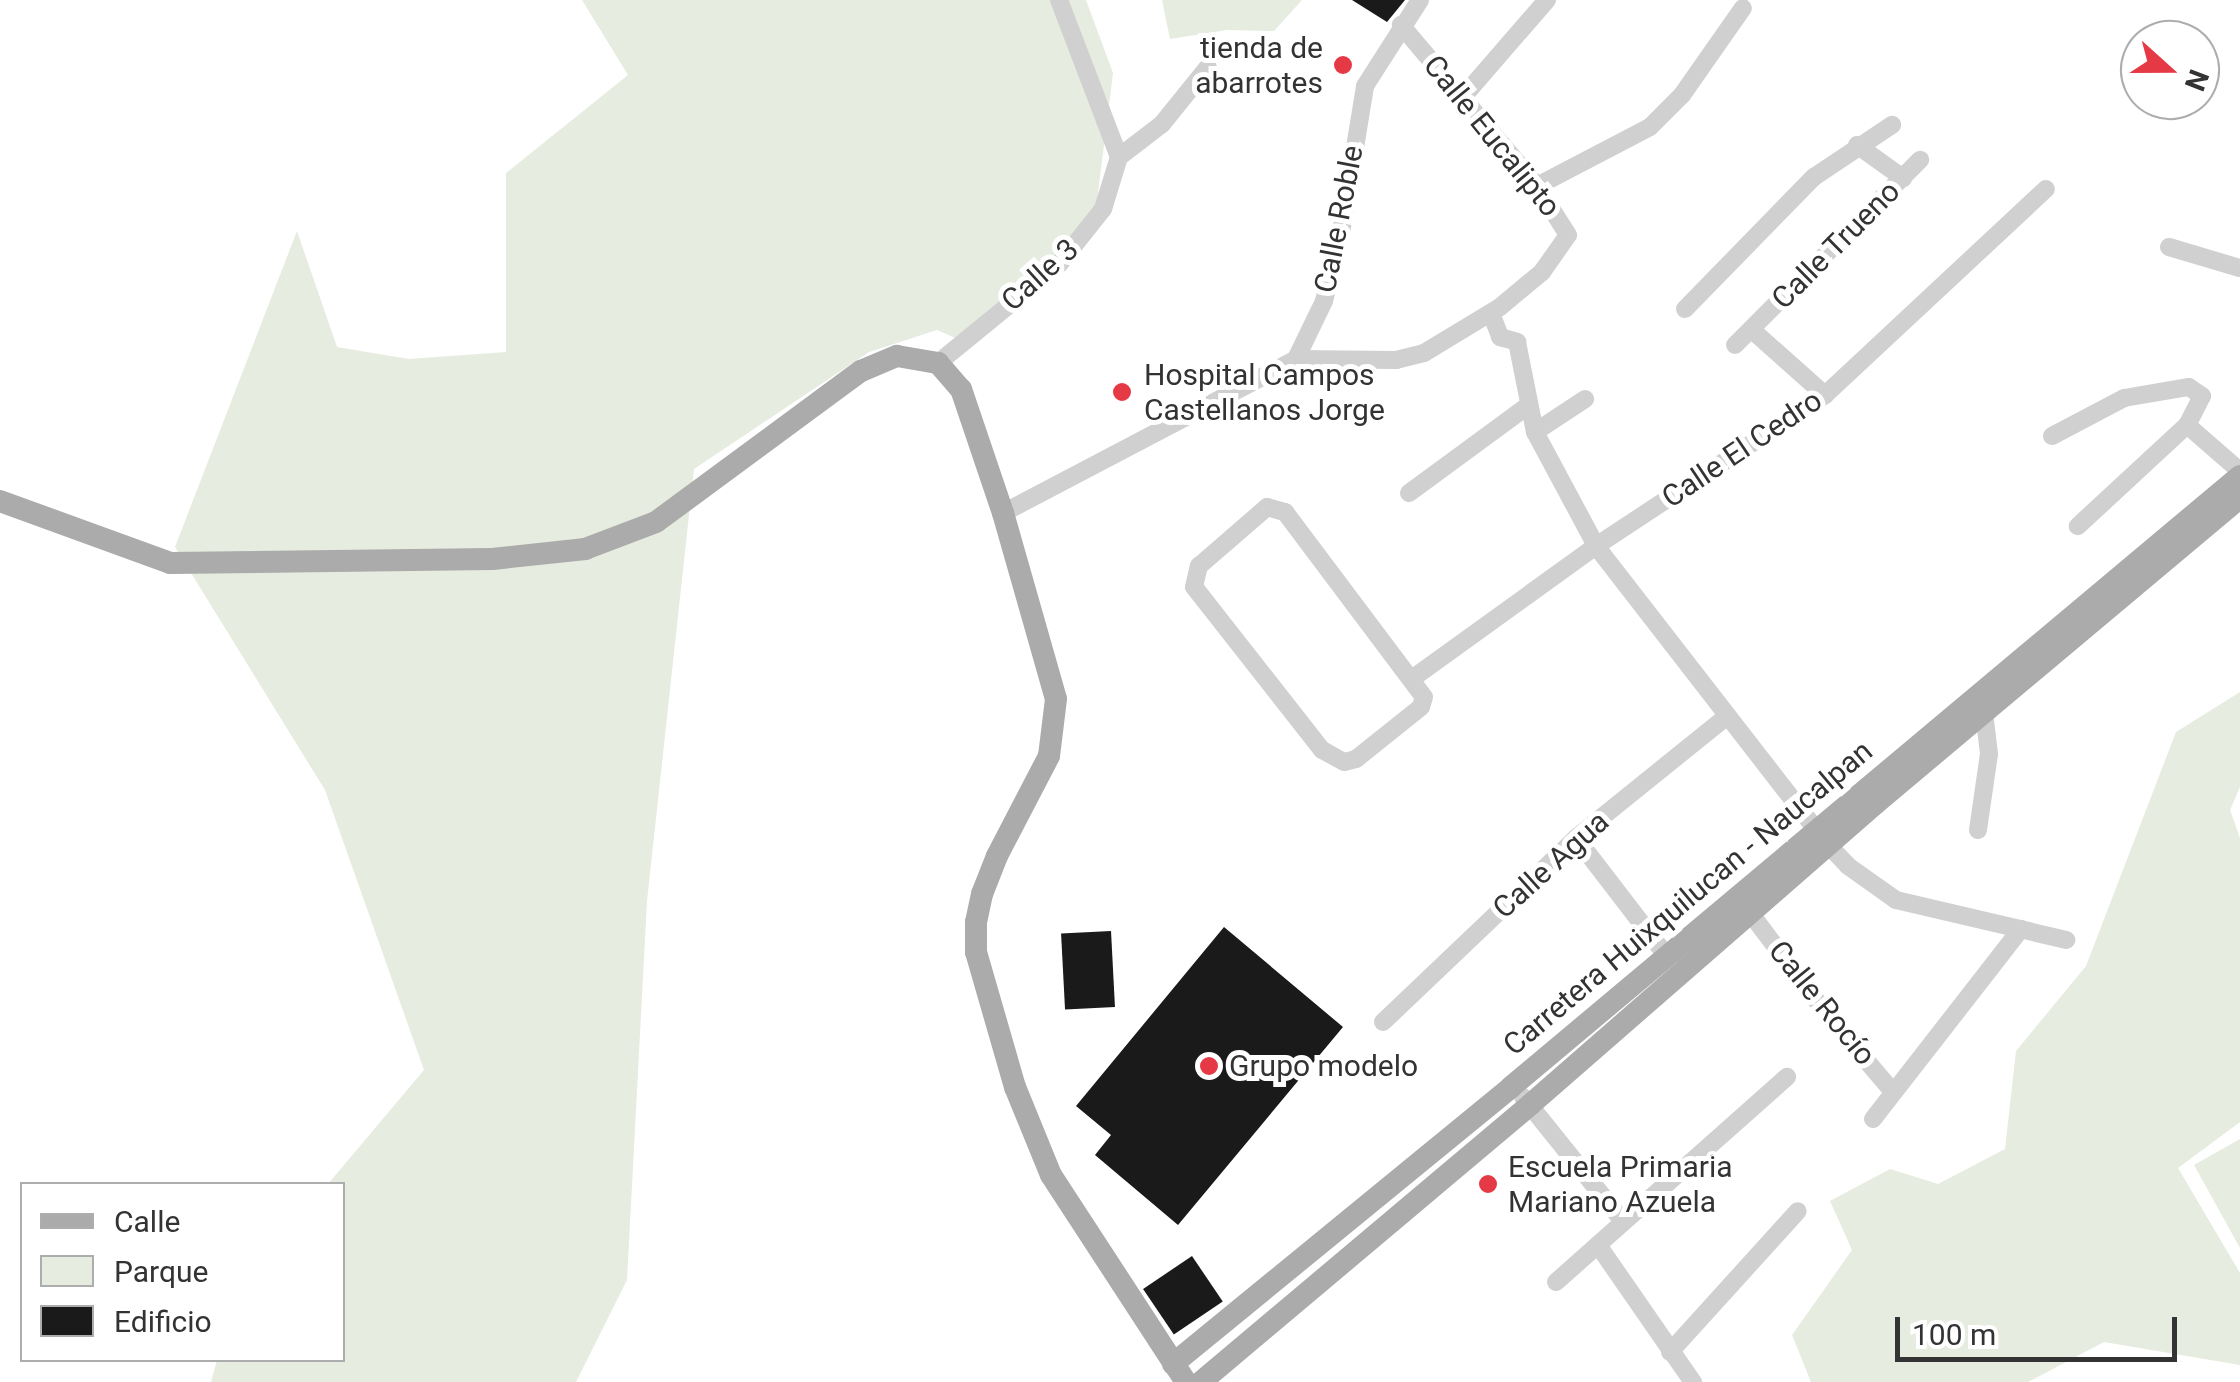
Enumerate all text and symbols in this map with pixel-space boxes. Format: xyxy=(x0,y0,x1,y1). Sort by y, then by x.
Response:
north arrow xyxy=(2120,20,2220,120)
place label: tienda de abarrotes xyxy=(1195,30,1323,100)
street label: Calle Eucalipto xyxy=(1416,48,1568,224)
marker: tienda de abarrotes xyxy=(1332,54,1354,76)
text: N xyxy=(2178,65,2216,95)
street label: Calle Roble xyxy=(1307,142,1371,296)
street label: Calle Trueno xyxy=(1764,173,1908,317)
street label: Calle 3 xyxy=(994,231,1086,319)
place label: Hospital Campos Castellanos Jorge xyxy=(1144,357,1385,428)
marker: Hospital Campos Castellanos Jorge xyxy=(1109,379,1135,405)
street label: Calle El Cedro xyxy=(1655,382,1829,516)
street label: Carretera Huixquilucan - Naucalpan xyxy=(1496,733,1880,1063)
street label: Calle Agua xyxy=(1486,804,1616,926)
street label: Calle Rocío xyxy=(1761,934,1883,1072)
place label: Grupo modelo xyxy=(1229,1048,1418,1084)
marker: Grupo modelo xyxy=(1198,1055,1220,1077)
place label: Escuela Primaria Mariano Azuela xyxy=(1508,1149,1733,1220)
marker: Escuela Primaria Mariano Azuela xyxy=(1477,1173,1499,1195)
legend xyxy=(20,1182,345,1362)
text: Calle xyxy=(114,1204,180,1239)
text: Parque xyxy=(114,1254,208,1289)
scale bar xyxy=(1900,1297,2182,1359)
text: Edificio xyxy=(114,1304,212,1339)
text: 100 m xyxy=(1912,1317,1996,1352)

